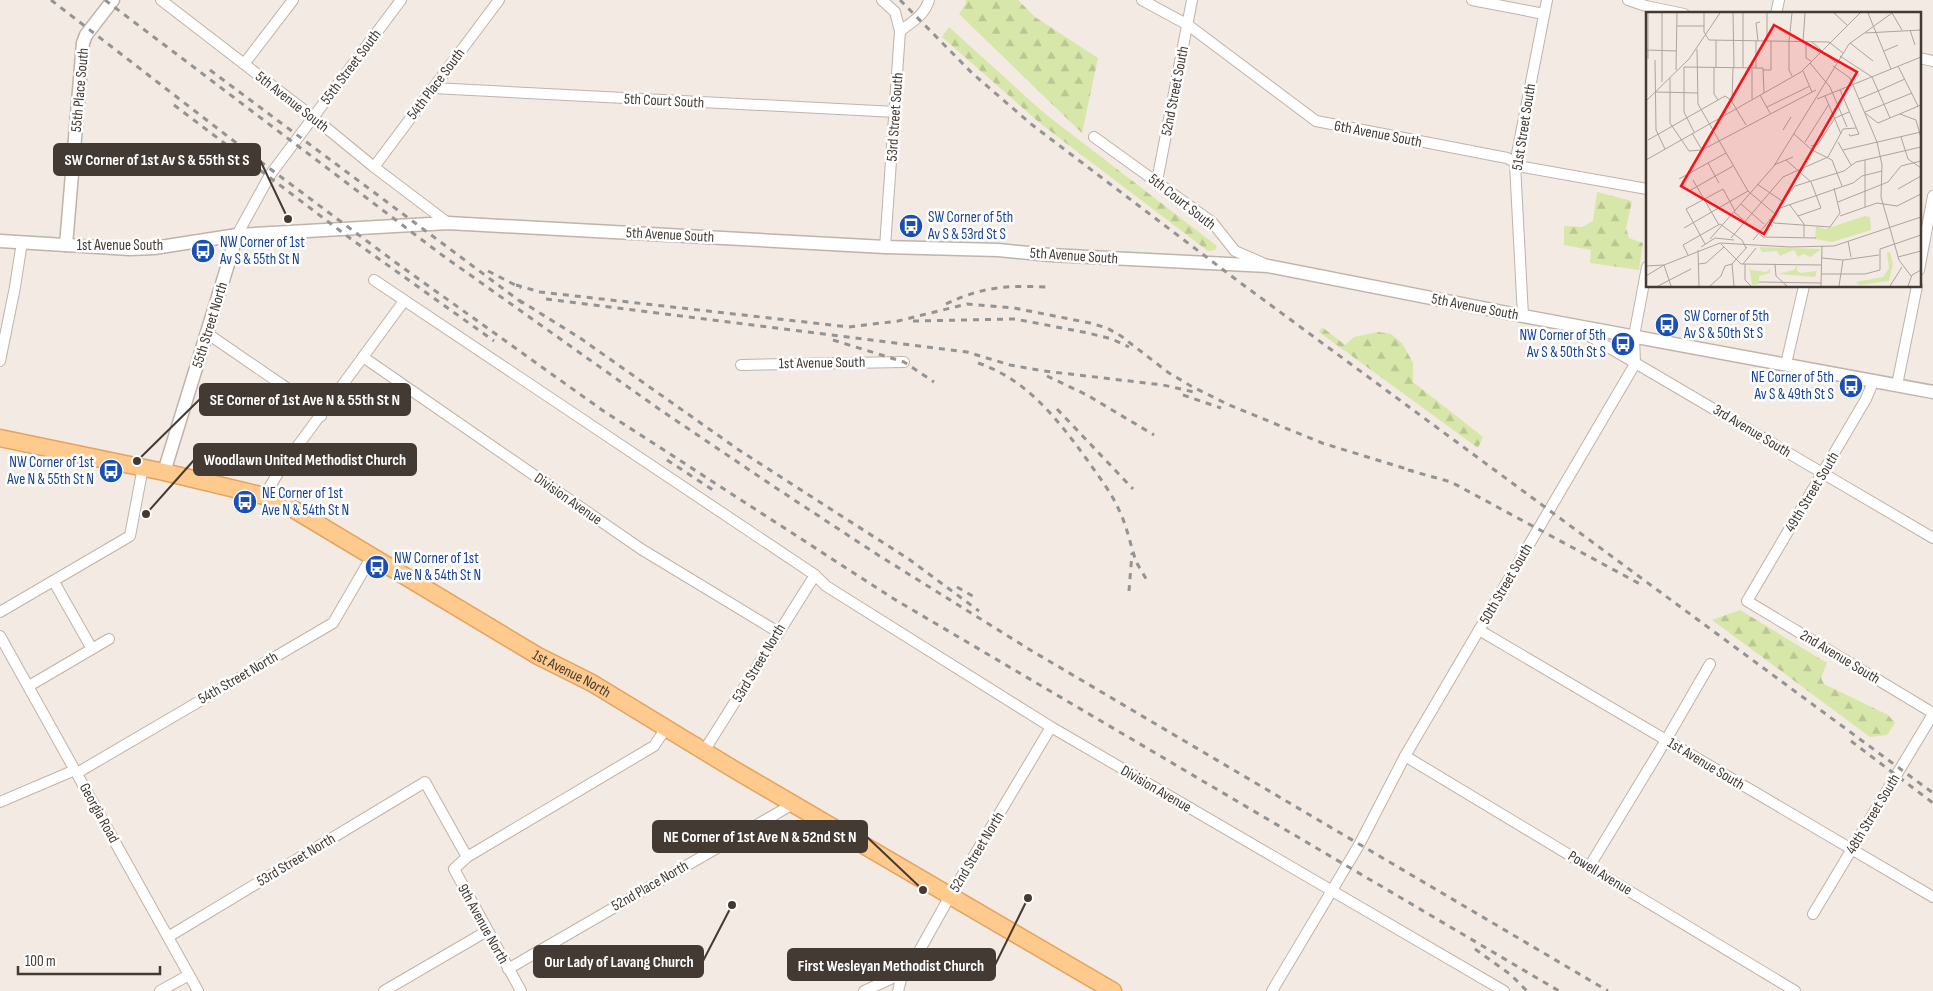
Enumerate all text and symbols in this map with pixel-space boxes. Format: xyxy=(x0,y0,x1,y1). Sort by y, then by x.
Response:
inset map xyxy=(1646,12,1920,288)
street label: 55th Street South xyxy=(317,26,385,108)
street label: 54th Place South xyxy=(403,44,469,124)
street label: 52nd Street South xyxy=(1157,44,1193,138)
street label: 55th Place South xyxy=(67,47,93,133)
street label: 5th Avenue South xyxy=(251,67,333,137)
street label: 53rd Street South xyxy=(882,72,908,162)
street label: 51st Street South xyxy=(1508,82,1540,172)
street label: 5th Court South xyxy=(623,89,705,113)
street label: 6th Avenue South xyxy=(1333,116,1423,152)
callout: SW Corner of 1st Av S & 55th St S xyxy=(54,144,260,175)
text: SW Corner of 1st Av S & 55th St S xyxy=(64,151,250,170)
street label: 5th Court South xyxy=(1144,170,1220,234)
place label: SW Corner of 5th Av S & 53rd St S xyxy=(927,208,1013,244)
bus stop icon: SW Corner of 5th Av S & 53rd St S xyxy=(898,213,924,239)
street label: 5th Avenue South xyxy=(625,223,715,247)
place label: NW Corner of 1st Av S & 55th St N xyxy=(219,233,305,269)
street label: 1st Avenue South xyxy=(77,236,163,255)
bus stop icon: NW Corner of 1st Av S & 55th St N xyxy=(190,238,216,264)
street label: 5th Avenue South xyxy=(1029,243,1119,269)
street label: 55th Street North xyxy=(188,280,232,370)
street label: 5th Avenue South xyxy=(1430,289,1520,325)
place label: SW Corner of 5th Av S & 50th St S xyxy=(1683,307,1769,343)
bus stop icon: SW Corner of 5th Av S & 50th St S xyxy=(1654,312,1680,338)
place label: NW Corner of 5th Av S & 50th St S xyxy=(1519,326,1606,362)
bus stop icon: NW Corner of 5th Av S & 50th St S xyxy=(1610,331,1636,357)
street label: 1st Avenue South xyxy=(779,353,865,373)
place label: NE Corner of 5th Av S & 49th St S xyxy=(1751,368,1834,404)
bus stop icon: NE Corner of 5th Av S & 49th St S xyxy=(1838,373,1864,399)
callout: SE Corner of 1st Ave N & 55th St N xyxy=(200,384,410,415)
text: SE Corner of 1st Ave N & 55th St N xyxy=(210,391,400,410)
street label: 3rd Avenue South xyxy=(1709,400,1795,462)
callout: Woodlawn United Methodist Church xyxy=(194,444,416,475)
street label: 49th Street South xyxy=(1781,448,1843,536)
text: Woodlawn United Methodist Church xyxy=(204,451,406,470)
place label: NW Corner of 1st Ave N & 55th St N xyxy=(6,453,94,489)
bus stop icon: NW Corner of 1st Ave N & 55th St N xyxy=(98,458,124,484)
street label: Division Avenue xyxy=(530,469,606,529)
place label: NE Corner of 1st Ave N & 54th St N xyxy=(261,484,349,520)
bus stop icon: NE Corner of 1st Ave N & 54th St N xyxy=(232,489,258,515)
street label: 50th Street South xyxy=(1475,540,1537,628)
place label: NW Corner of 1st Ave N & 54th St N xyxy=(393,549,481,585)
bus stop icon: NW Corner of 1st Ave N & 54th St N xyxy=(364,554,390,580)
street label: 53rd Street North xyxy=(728,620,790,706)
street label: 2nd Avenue South xyxy=(1796,626,1884,688)
street label: 1st Avenue North xyxy=(529,645,615,702)
street label: 54th Street North xyxy=(195,647,281,709)
street label: 1st Avenue South xyxy=(1664,734,1748,794)
street label: Division Avenue xyxy=(1117,761,1195,817)
street label: 48th Street South xyxy=(1842,770,1904,858)
street label: Georgia Road xyxy=(75,780,123,846)
street label: 52nd Street North xyxy=(946,808,1008,896)
callout: NE Corner of 1st Ave N & 52nd St N xyxy=(653,821,867,852)
text: NE Corner of 1st Ave N & 52nd St N xyxy=(663,828,857,847)
street label: 53rd Street North xyxy=(253,829,339,891)
street label: Powell Avenue xyxy=(1564,846,1636,900)
street label: 52nd Place North xyxy=(608,856,692,916)
street label: 9th Avenue North xyxy=(453,881,513,967)
scale bar xyxy=(18,944,160,976)
callout: Our Lady of Lavang Church xyxy=(534,946,703,977)
callout: First Wesleyan Methodist Church xyxy=(788,949,995,980)
text: 100 m xyxy=(25,952,56,971)
text: Our Lady of Lavang Church xyxy=(544,953,694,972)
text: First Wesleyan Methodist Church xyxy=(798,957,984,976)

